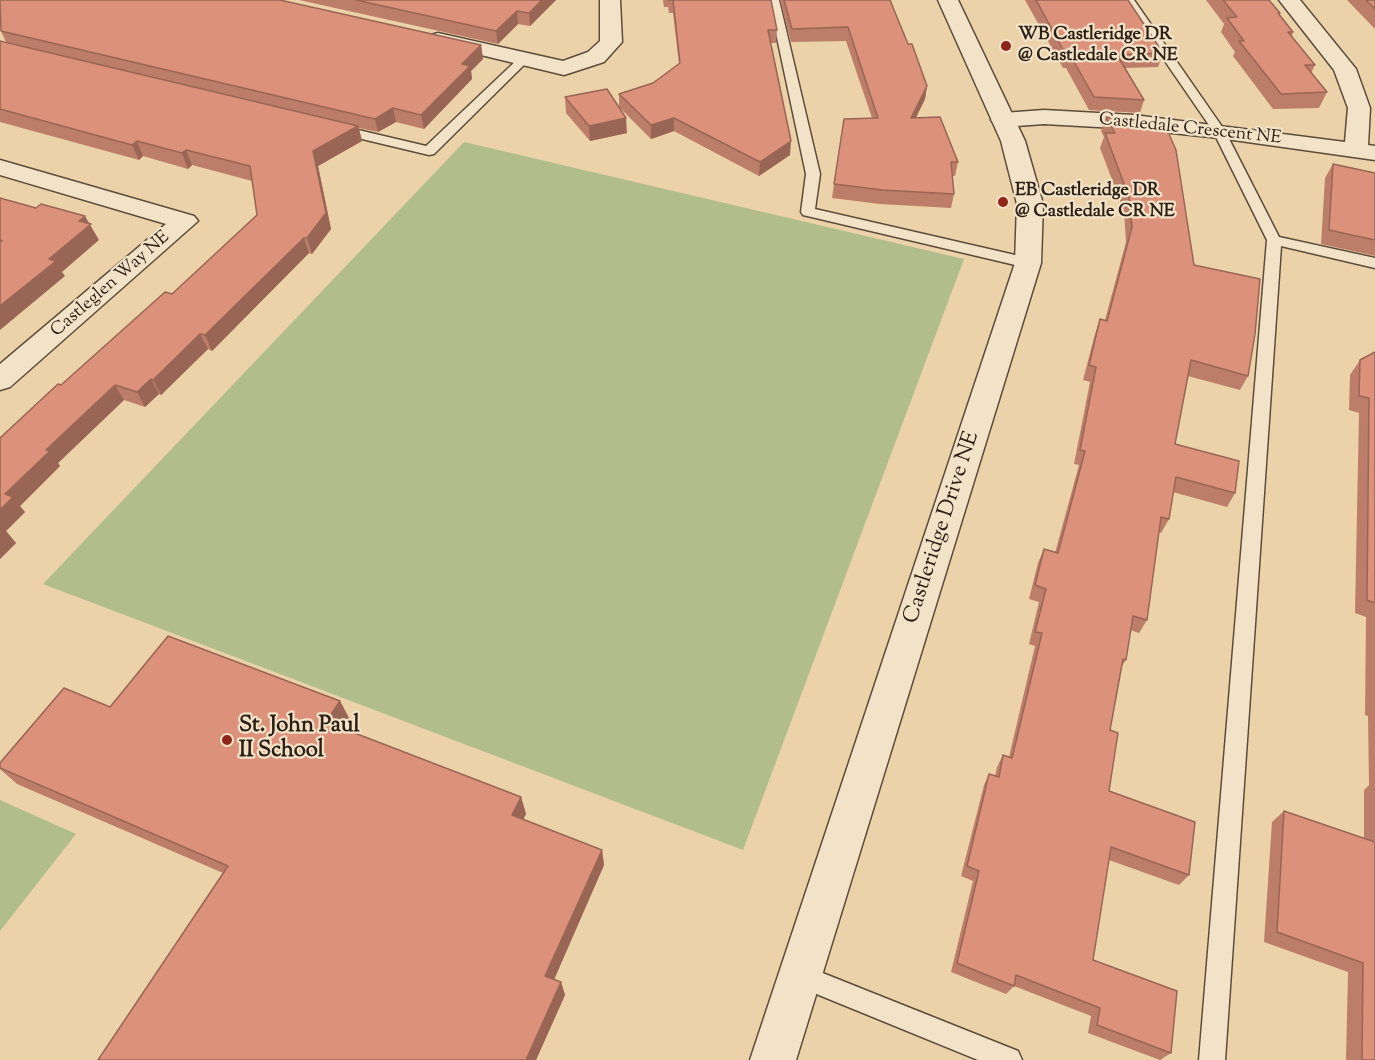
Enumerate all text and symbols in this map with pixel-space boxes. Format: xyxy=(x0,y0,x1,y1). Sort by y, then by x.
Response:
place label: WB Castleridge DR @ Castledale CR NE xyxy=(1018,25,1178,68)
marker: WB Castleridge DR @ Castledale CR NE xyxy=(999,39,1013,53)
street label: Castledale Crescent NE xyxy=(1098,110,1282,150)
place label: EB Castleridge DR @ Castledale CR NE xyxy=(1015,181,1175,224)
marker: EB Castleridge DR @ Castledale CR NE xyxy=(996,195,1010,209)
street label: Castleglen Way NE xyxy=(47,227,175,343)
street label: Castleridge Drive NE xyxy=(899,429,987,627)
place label: St. John Paul II School xyxy=(239,714,360,766)
marker: St. John Paul II School xyxy=(220,733,234,747)

